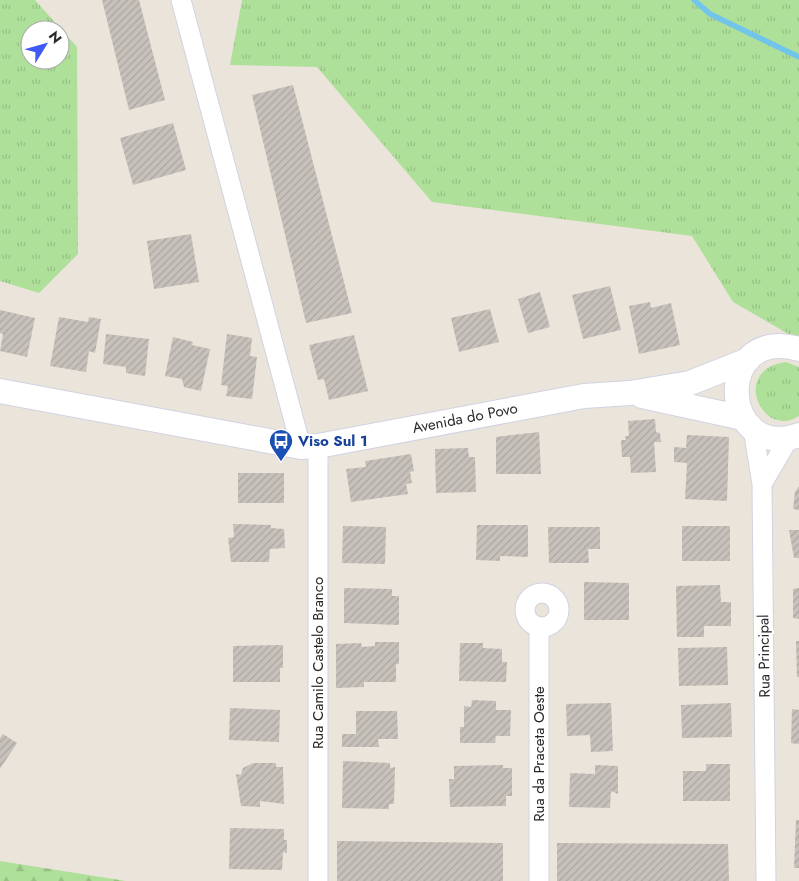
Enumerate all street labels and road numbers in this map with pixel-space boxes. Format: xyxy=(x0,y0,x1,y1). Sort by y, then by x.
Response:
street label: Avenida do Povo xyxy=(410,397,520,439)
street label: Rua Camilo Castelo Branco xyxy=(307,577,329,749)
street label: Rua Principal xyxy=(752,614,776,698)
street label: Rua da Praceta Oeste xyxy=(528,686,550,822)

